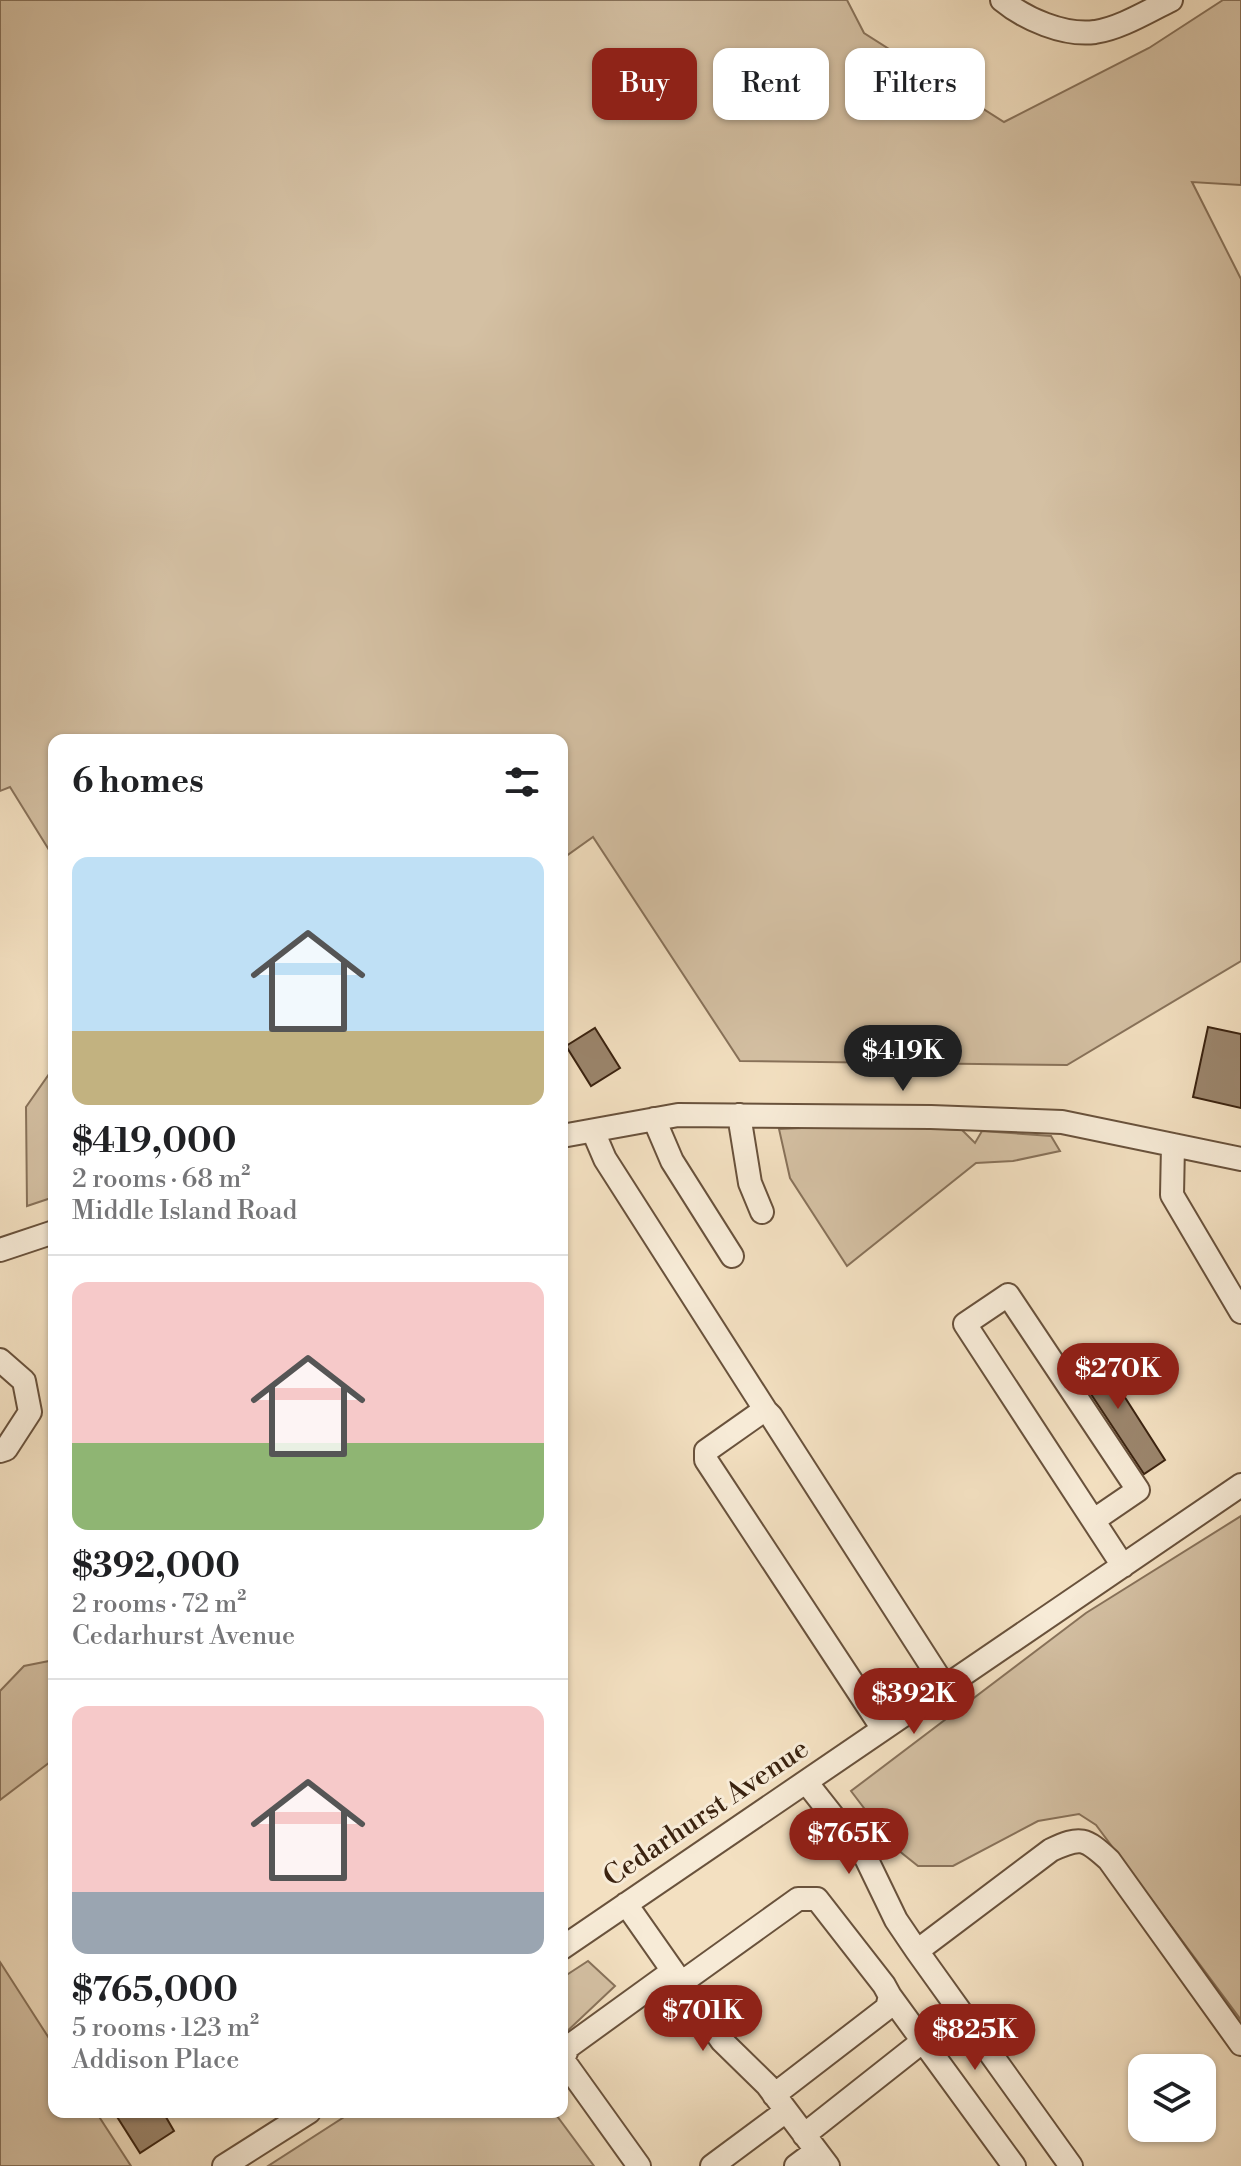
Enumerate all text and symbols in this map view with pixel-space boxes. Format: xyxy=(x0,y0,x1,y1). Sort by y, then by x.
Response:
chip: Buy xyxy=(592,48,697,120)
chip: Rent xyxy=(713,48,829,120)
chip: Filters xyxy=(845,48,985,120)
icon: filters xyxy=(500,760,544,804)
text: 6 homes xyxy=(72,761,204,803)
icon: home xyxy=(236,909,380,1053)
pin: $419K xyxy=(847,1025,959,1093)
text: $419K xyxy=(862,1035,944,1067)
text: $419,000 xyxy=(72,1121,236,1163)
text: 2 rooms · 68 m² xyxy=(72,1163,250,1195)
text: Middle Island Road xyxy=(72,1195,297,1227)
icon: home xyxy=(236,1334,380,1478)
pin: $270K xyxy=(1062,1343,1174,1411)
text: $270K xyxy=(1075,1353,1161,1385)
text: $392,000 xyxy=(72,1546,240,1588)
text: 2 rooms · 72 m² xyxy=(72,1588,246,1620)
text: Cedarhurst Avenue xyxy=(72,1620,295,1652)
pin: $392K xyxy=(858,1668,970,1736)
text: $392K xyxy=(872,1678,956,1710)
street label: Cedarhurst Avenue xyxy=(597,1731,815,1895)
icon: home xyxy=(236,1758,380,1902)
pin: $765K xyxy=(793,1808,905,1876)
text: $765K xyxy=(807,1818,891,1850)
text: $765,000 xyxy=(72,1970,238,2012)
pin: $701K xyxy=(647,1985,759,2053)
text: $701K xyxy=(662,1995,744,2027)
pin: $825K xyxy=(919,2004,1031,2072)
text: 5 rooms · 123 m² xyxy=(72,2012,259,2044)
text: $825K xyxy=(932,2014,1018,2046)
text: Addison Place xyxy=(72,2044,239,2076)
map controls xyxy=(1128,2054,1216,2142)
button: layers xyxy=(1128,2054,1216,2142)

